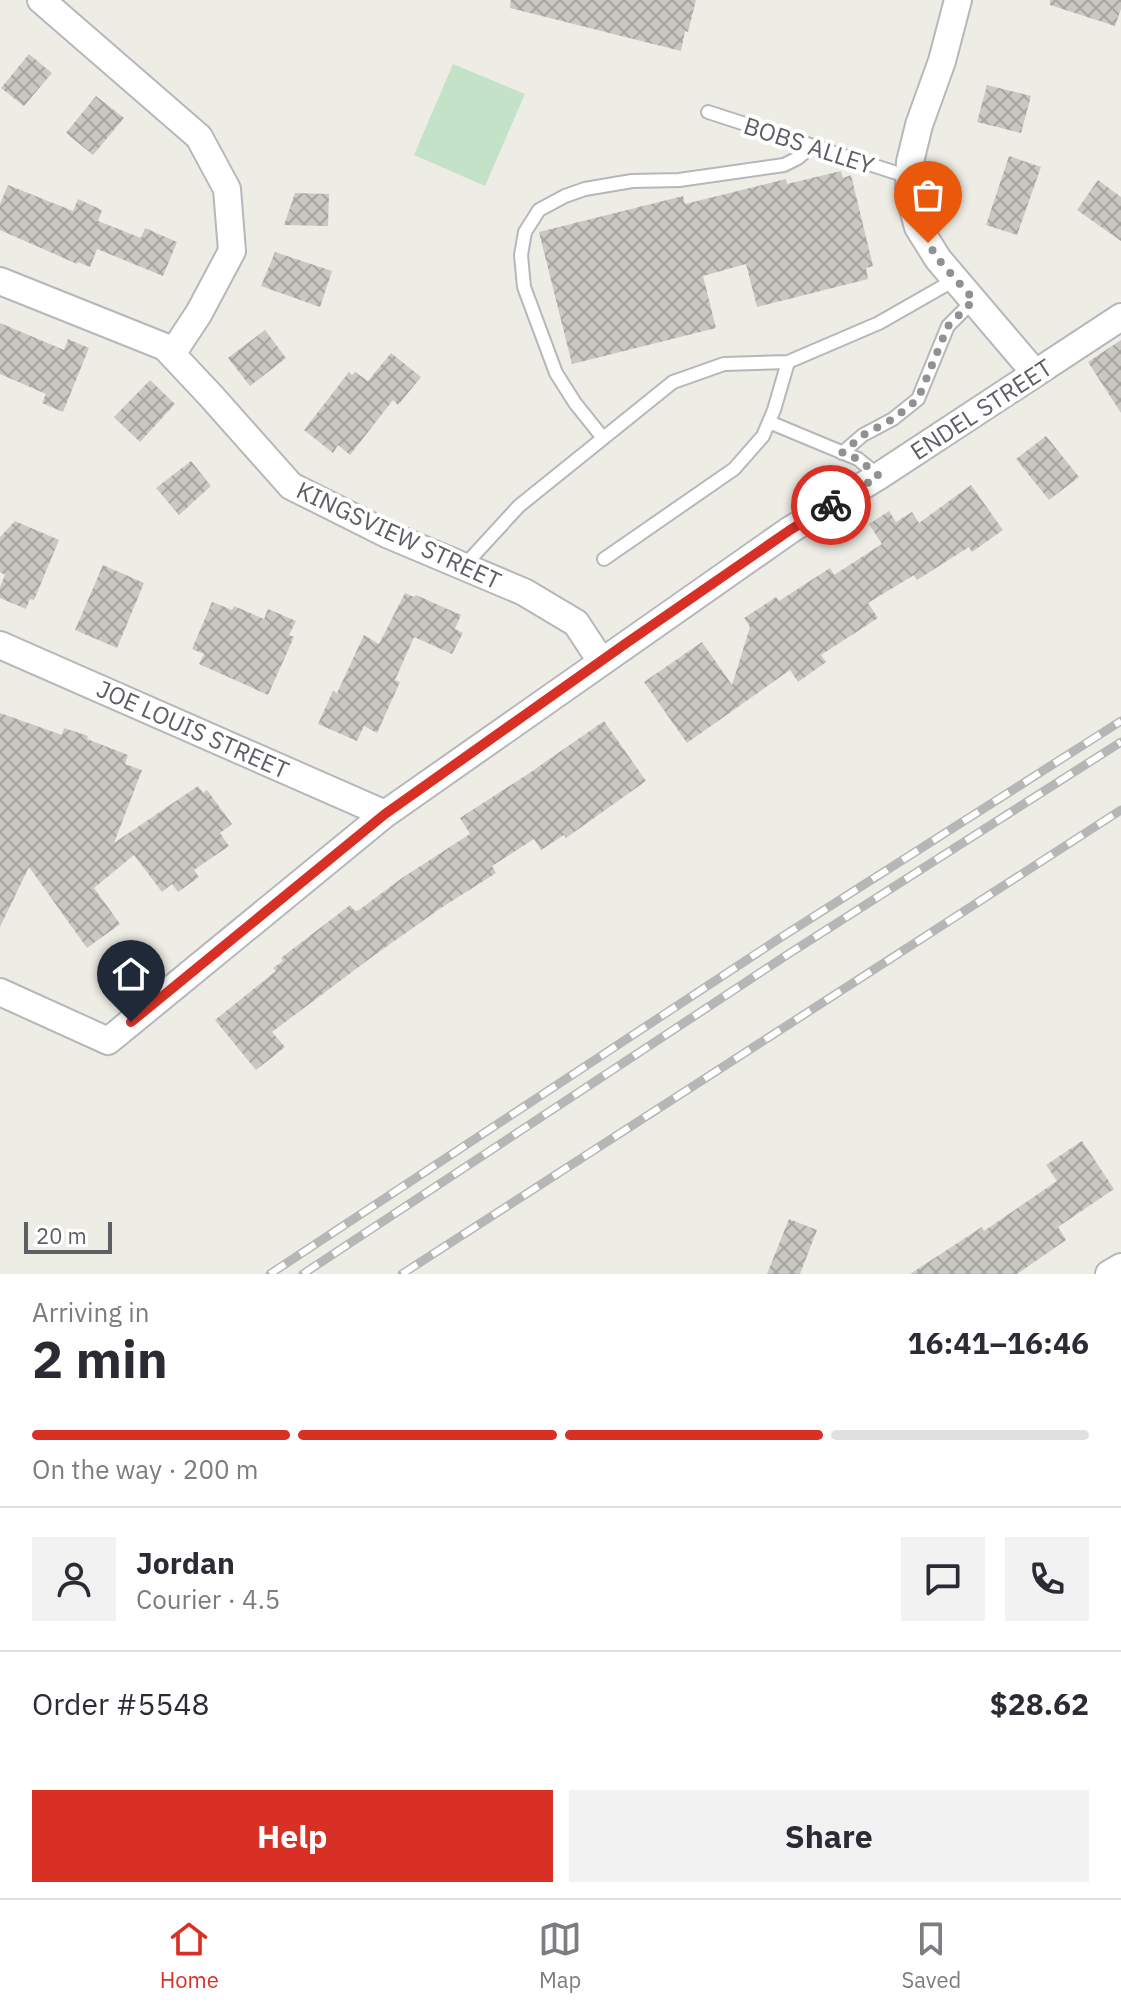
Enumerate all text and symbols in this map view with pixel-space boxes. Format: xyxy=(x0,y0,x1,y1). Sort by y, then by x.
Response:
street label: BOBS ALLEY xyxy=(740,109,878,181)
pin xyxy=(894,161,962,243)
icon: bag xyxy=(906,173,950,217)
street label: ENDEL STREET xyxy=(904,351,1058,467)
courier xyxy=(791,465,871,545)
street label: KINGSVIEW STREET xyxy=(292,474,507,597)
icon: bike xyxy=(809,483,853,527)
street label: JOE LOUIS STREET xyxy=(92,672,294,786)
pin xyxy=(97,940,165,1022)
icon: home xyxy=(109,952,153,996)
scale bar xyxy=(24,1218,112,1254)
text: 20 m xyxy=(36,1221,87,1250)
text: Arriving in xyxy=(32,1295,149,1329)
text: 16:41–16:46 xyxy=(908,1323,1089,1362)
text: 2 min xyxy=(32,1325,168,1392)
text: On the way · 200 m xyxy=(32,1452,258,1486)
button: person xyxy=(32,1537,116,1621)
button: chat xyxy=(901,1537,985,1621)
button: phone xyxy=(1005,1537,1089,1621)
text: Jordan xyxy=(136,1543,235,1582)
text: Courier · 4.5 xyxy=(136,1582,280,1616)
text: Order #5548 xyxy=(32,1684,209,1723)
text: $28.62 xyxy=(990,1684,1089,1723)
button: Help xyxy=(32,1790,553,1882)
button: Share xyxy=(569,1790,1089,1882)
tab: Home xyxy=(160,1917,219,1994)
tab: Map xyxy=(538,1917,582,1994)
tab: Saved xyxy=(901,1917,961,1994)

